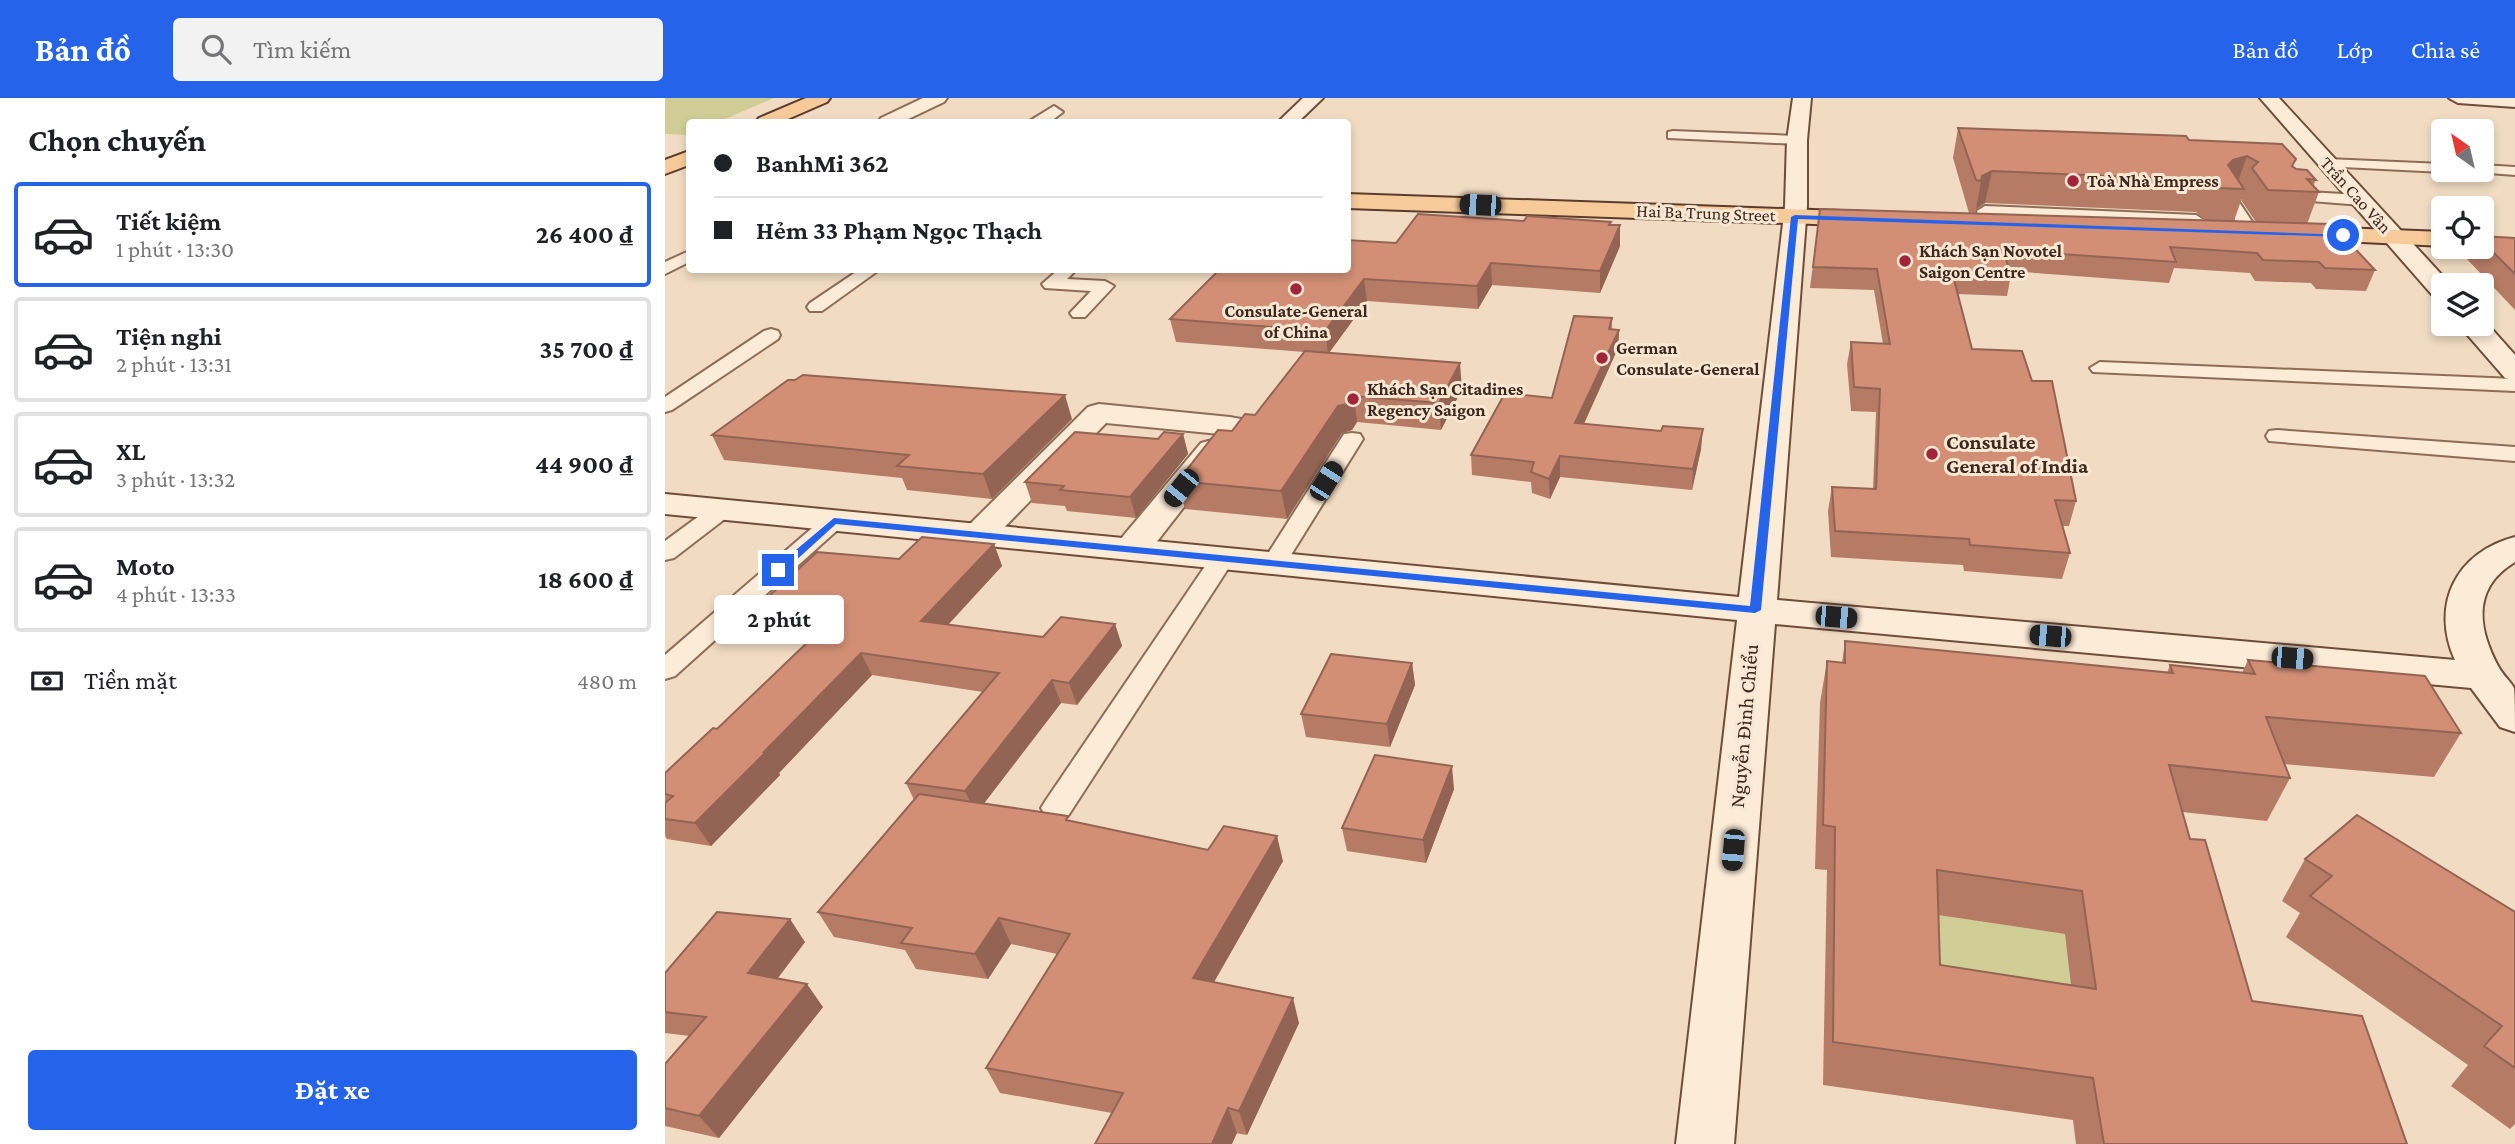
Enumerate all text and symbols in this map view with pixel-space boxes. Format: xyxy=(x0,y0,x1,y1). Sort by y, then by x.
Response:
search box xyxy=(173,18,663,81)
icon: search xyxy=(197,30,235,68)
text: Bản đồ xyxy=(35,31,131,68)
text: Tìm kiếm xyxy=(253,35,351,64)
text: Bản đồ xyxy=(2232,36,2299,63)
text: Lớp xyxy=(2337,36,2373,63)
text: Chia sẻ xyxy=(2411,36,2480,63)
north arrow xyxy=(2431,119,2494,182)
map controls xyxy=(2431,119,2494,336)
text: Chọn chuyến xyxy=(28,122,206,158)
text: BanhMi 362 xyxy=(756,149,889,178)
street label: Trần Cao Vân xyxy=(2317,153,2396,238)
place label: Toà Nhà Empress xyxy=(2087,171,2219,191)
marker: Toà Nhà Empress xyxy=(2065,173,2081,189)
car xyxy=(1459,194,1502,216)
button: locate xyxy=(2431,196,2494,259)
street label: Hai Ba Trung Street xyxy=(1636,201,1777,225)
icon: car xyxy=(32,203,95,266)
text: Tiết kiệm xyxy=(116,207,221,236)
text: Hẻm 33 Phạm Ngọc Thạch xyxy=(756,216,1042,245)
route start xyxy=(2327,219,2359,251)
text: 26 400 ₫ xyxy=(536,220,633,249)
text: 1 phút · 13:30 xyxy=(116,236,234,262)
place label: Khách Sạn Novotel Saigon Centre xyxy=(1919,241,2062,282)
marker: Khách Sạn Novotel Saigon Centre xyxy=(1897,253,1913,269)
button: layers xyxy=(2431,273,2494,336)
marker: Consulate-General of China xyxy=(1288,281,1304,297)
place label: Consulate-General of China xyxy=(1224,301,1368,342)
icon: car xyxy=(32,318,95,381)
text: Tiện nghi xyxy=(116,322,222,351)
text: 35 700 ₫ xyxy=(540,335,633,364)
place label: German Consulate-General xyxy=(1616,338,1759,379)
marker: German Consulate-General xyxy=(1594,350,1610,366)
text: 2 phút · 13:31 xyxy=(116,351,232,377)
place label: Khách Sạn Citadines Regency Saigon xyxy=(1367,379,1523,420)
marker: Khách Sạn Citadines Regency Saigon xyxy=(1345,391,1361,407)
place label: Consulate General of India xyxy=(1946,430,2089,478)
icon: car xyxy=(32,433,95,496)
text: XL xyxy=(116,437,145,466)
marker: Consulate General of India xyxy=(1924,446,1940,462)
text: 44 900 ₫ xyxy=(535,450,633,479)
car xyxy=(1306,458,1347,504)
car xyxy=(1160,465,1203,511)
text: 3 phút · 13:32 xyxy=(116,466,235,492)
icon: car xyxy=(32,548,95,611)
text: Moto xyxy=(116,552,175,581)
route end xyxy=(762,554,794,586)
text: 18 600 ₫ xyxy=(538,565,633,594)
text: 4 phút · 13:33 xyxy=(116,581,236,607)
callout: 2 phút xyxy=(713,594,843,644)
car xyxy=(1815,605,1858,629)
text: 2 phút xyxy=(747,606,811,632)
car xyxy=(2029,624,2072,648)
street label: Nguyễn Đình Chiểu xyxy=(1725,643,1763,809)
car xyxy=(2271,646,2314,670)
icon: cash xyxy=(28,662,66,700)
text: Tiền mặt xyxy=(84,666,177,695)
text: 480 m xyxy=(577,668,637,694)
car xyxy=(1721,828,1746,872)
button: Đặt xe xyxy=(28,1050,637,1130)

